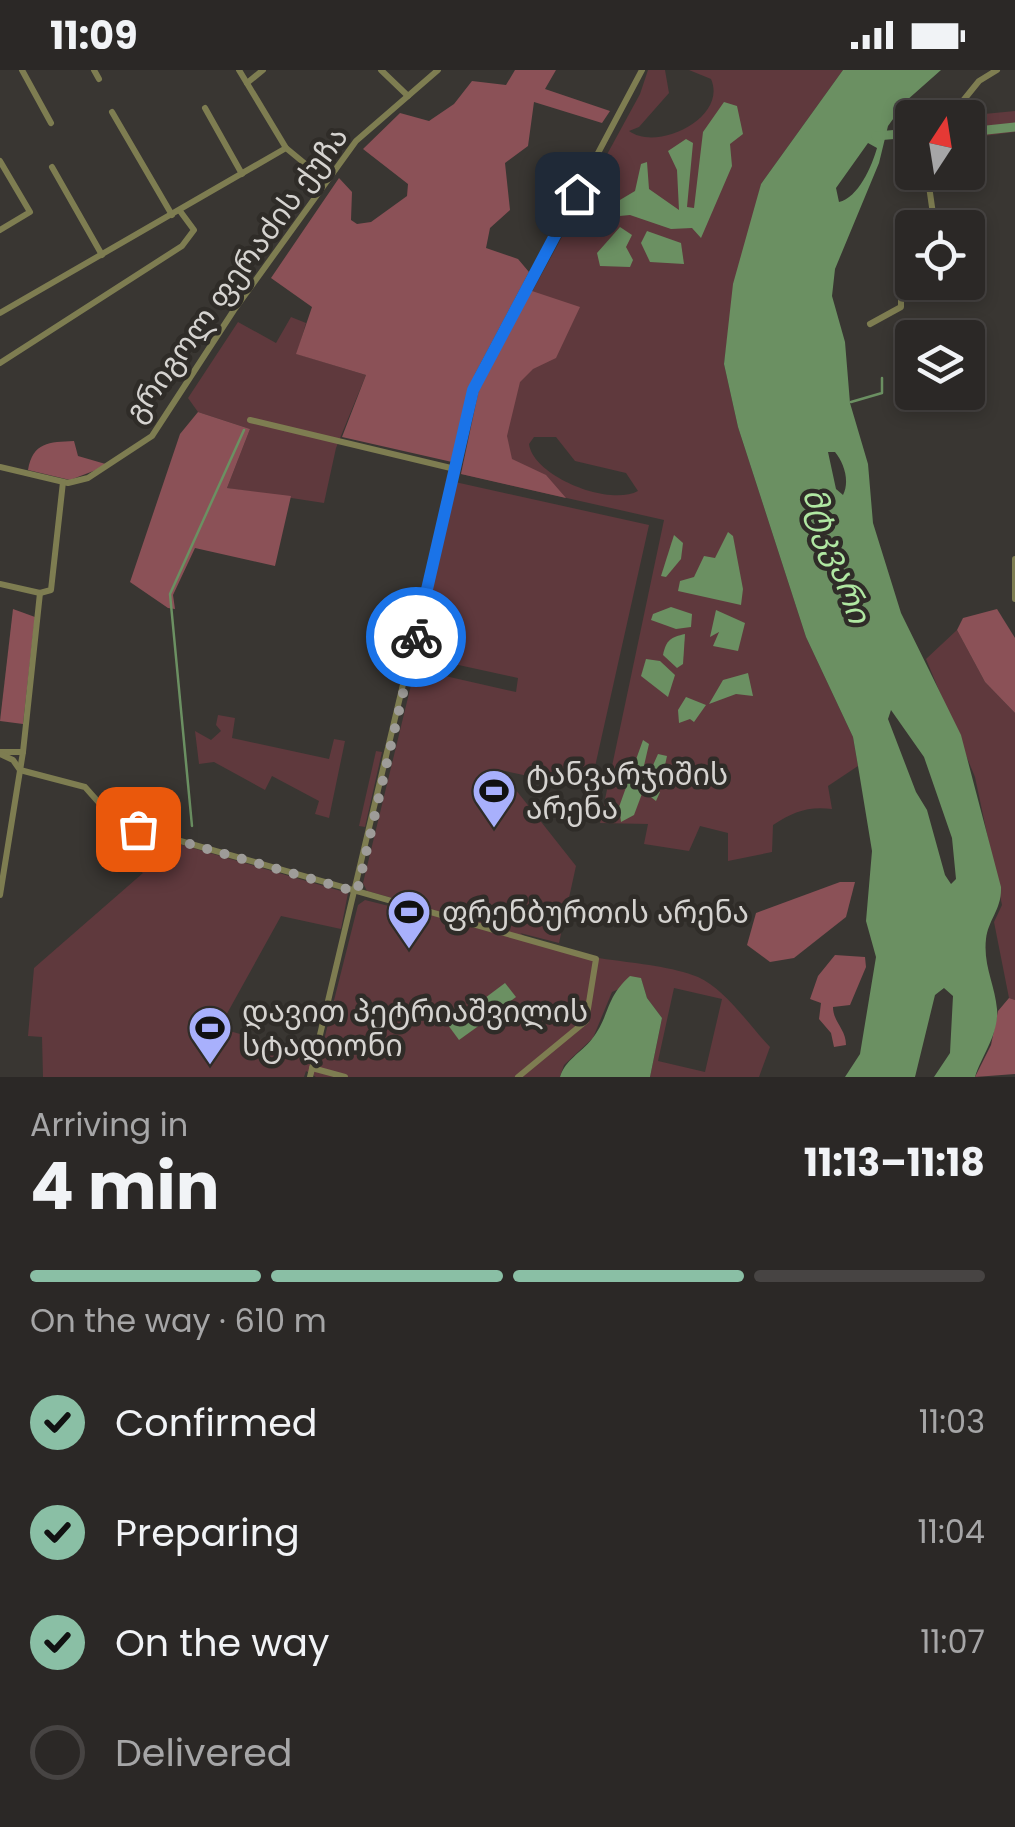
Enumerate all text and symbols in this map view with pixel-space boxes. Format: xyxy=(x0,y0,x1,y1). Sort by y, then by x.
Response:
text: 11:09 xyxy=(50,9,138,62)
north arrow xyxy=(895,100,985,190)
map controls xyxy=(895,100,985,410)
street label: გრიგოლ ფერაძის ქუჩა xyxy=(114,117,358,431)
pin xyxy=(535,152,620,237)
icon: home xyxy=(550,167,605,222)
button: locate xyxy=(895,210,985,300)
button: layers xyxy=(895,320,985,410)
water label: მტკვარი xyxy=(792,481,883,631)
courier xyxy=(366,587,466,687)
icon: bike xyxy=(389,610,444,665)
place label: ტანვარჯიშის არენა xyxy=(526,753,728,830)
sports icon: ტანვარჯიშის არენა xyxy=(471,768,517,829)
pin xyxy=(96,787,181,872)
icon: bag xyxy=(111,802,166,857)
sports icon: ფრენბურთის არენა xyxy=(386,889,432,950)
place label: ფრენბურთის არენა xyxy=(442,891,749,934)
place label: დავით პეტრიაშვილის სტადიონი xyxy=(242,990,588,1067)
sports icon: დავით პეტრიაშვილის სტადიონი xyxy=(187,1005,233,1066)
text: Arriving in xyxy=(30,1102,188,1147)
text: 11:13–11:18 xyxy=(804,1136,985,1189)
text: 4 min xyxy=(30,1141,220,1232)
text: On the way · 610 m xyxy=(30,1298,327,1343)
icon: check xyxy=(30,1395,85,1450)
text: Confirmed xyxy=(115,1396,317,1449)
text: 11:03 xyxy=(919,1399,985,1444)
icon: check xyxy=(30,1505,85,1560)
text: Preparing xyxy=(115,1506,300,1559)
text: 11:04 xyxy=(917,1509,985,1554)
icon: check xyxy=(30,1615,85,1670)
text: On the way xyxy=(115,1616,329,1669)
text: 11:07 xyxy=(920,1619,985,1664)
text: Delivered xyxy=(115,1726,292,1779)

